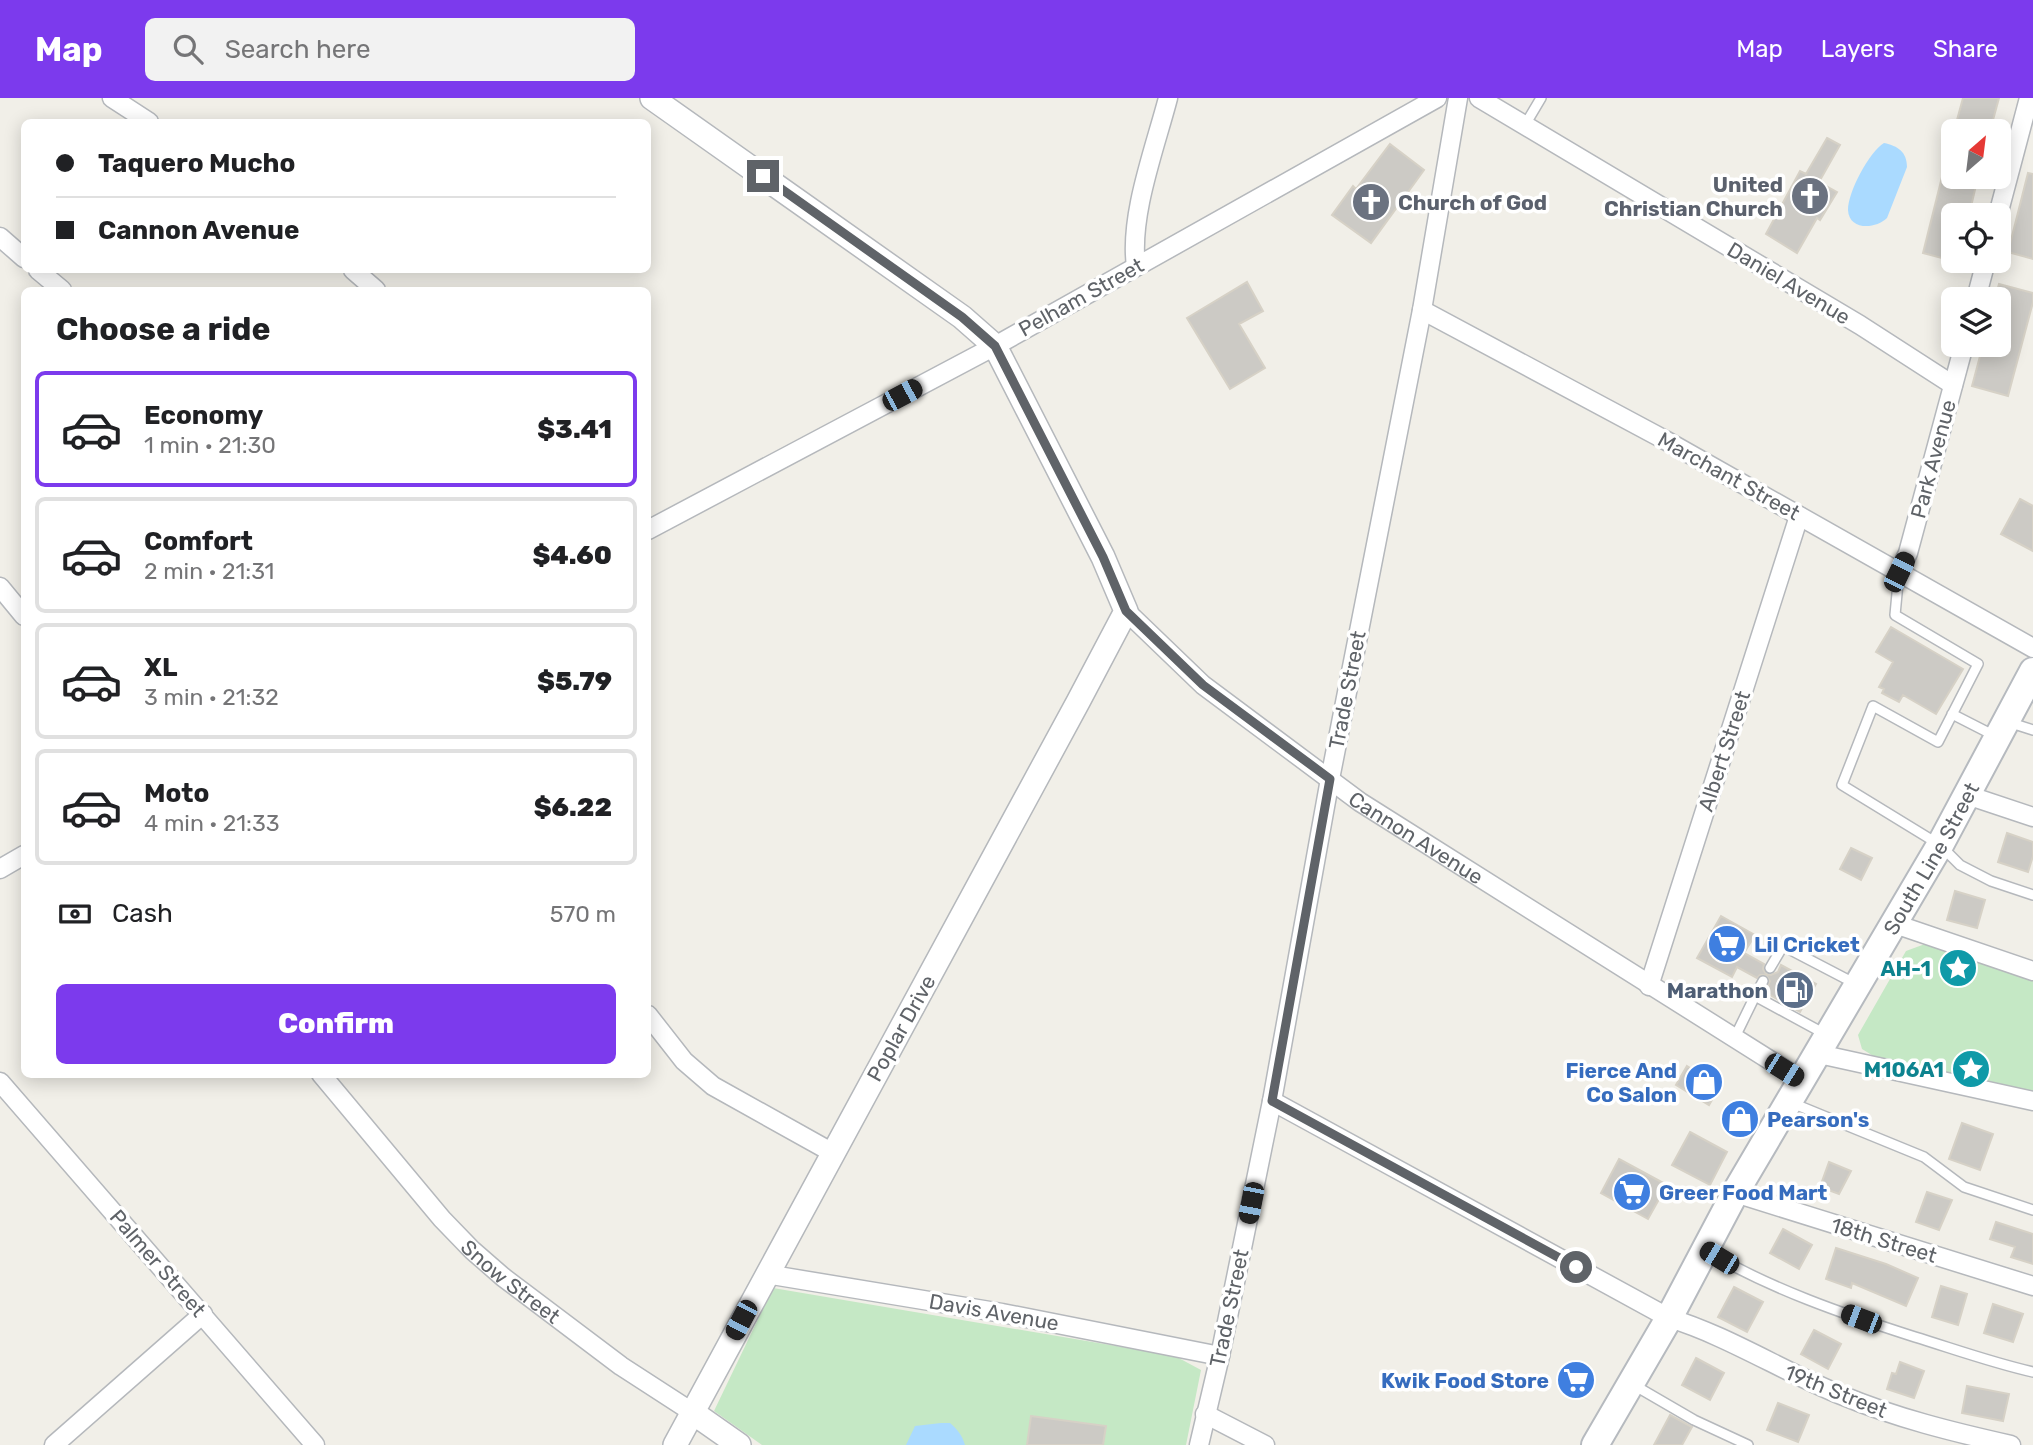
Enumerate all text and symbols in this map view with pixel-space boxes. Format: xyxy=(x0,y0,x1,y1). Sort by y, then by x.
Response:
search box xyxy=(145,18,635,81)
text: Map xyxy=(35,30,103,69)
icon: search xyxy=(169,30,207,68)
text: Search here xyxy=(225,34,370,65)
text: Map xyxy=(1736,35,1783,63)
text: Layers xyxy=(1821,35,1895,63)
text: Share xyxy=(1933,35,1998,63)
north arrow xyxy=(1941,119,2011,189)
map controls xyxy=(1941,119,2011,357)
text: Taquero Mucho xyxy=(98,148,295,179)
route end xyxy=(747,160,779,192)
place label: United Christian Church xyxy=(1604,172,1783,221)
church icon: United Christian Church xyxy=(1789,175,1831,217)
church icon: Church of God xyxy=(1350,181,1392,223)
place label: Church of God xyxy=(1398,190,1547,215)
button: locate xyxy=(1941,203,2011,273)
text: Cannon Avenue xyxy=(98,215,299,246)
street label: Daniel Avenue xyxy=(1723,237,1855,329)
street label: Pelham Street xyxy=(1014,252,1148,342)
button: layers xyxy=(1941,287,2011,357)
text: Choose a ride xyxy=(56,310,270,348)
car xyxy=(879,376,926,414)
street label: Park Avenue xyxy=(1905,397,1961,521)
icon: car xyxy=(60,398,123,461)
text: Economy xyxy=(144,400,263,431)
text: $3.41 xyxy=(537,414,612,445)
street label: Marchant Street xyxy=(1654,427,1804,525)
text: 1 min · 21:30 xyxy=(144,431,276,459)
icon: car xyxy=(60,524,123,587)
text: Comfort xyxy=(144,526,253,557)
text: $4.60 xyxy=(532,540,612,571)
car xyxy=(1881,549,1918,595)
text: 2 min · 21:31 xyxy=(144,557,274,585)
street label: Trade Street xyxy=(1323,629,1371,751)
icon: car xyxy=(60,650,123,713)
text: XL xyxy=(144,652,177,683)
text: $5.79 xyxy=(537,666,612,697)
text: 3 min · 21:32 xyxy=(144,683,279,711)
street label: Albert Street xyxy=(1693,687,1755,815)
icon: car xyxy=(60,776,123,839)
text: Moto xyxy=(144,778,209,809)
street label: South Line Street xyxy=(1878,778,1984,939)
street label: Cannon Avenue xyxy=(1344,786,1488,889)
text: $6.22 xyxy=(534,792,612,823)
text: 4 min · 21:33 xyxy=(144,809,280,837)
icon: cash xyxy=(56,895,94,933)
text: Cash xyxy=(112,898,173,929)
text: 570 m xyxy=(550,900,616,928)
supermarket icon: Lil Cricket xyxy=(1706,923,1748,965)
place label: Lil Cricket xyxy=(1754,932,1860,957)
place icon: AH-1 xyxy=(1937,947,1979,989)
place label: AH-1 xyxy=(1880,956,1931,981)
fuel station icon: Marathon xyxy=(1774,969,1816,1011)
street label: Poplar Drive xyxy=(862,970,940,1086)
place label: Marathon xyxy=(1667,978,1768,1003)
button: Confirm xyxy=(56,984,616,1064)
place icon: M106A1 xyxy=(1950,1048,1992,1090)
car xyxy=(1761,1050,1808,1090)
place label: M106A1 xyxy=(1864,1057,1944,1082)
place label: Fierce And Co Salon xyxy=(1566,1058,1677,1107)
shop icon: Fierce And Co Salon xyxy=(1683,1061,1725,1103)
shop icon: Pearson's xyxy=(1719,1098,1761,1140)
place label: Pearson's xyxy=(1767,1107,1869,1132)
supermarket icon: Greer Food Mart xyxy=(1611,1171,1653,1213)
car xyxy=(1237,1180,1266,1226)
place label: Greer Food Mart xyxy=(1659,1180,1828,1205)
street label: Palmer Street xyxy=(105,1204,211,1322)
street label: 18th Street xyxy=(1828,1212,1940,1268)
street label: Snow Street xyxy=(456,1234,565,1328)
car xyxy=(1696,1238,1743,1278)
street label: Trade Street xyxy=(1204,1247,1254,1369)
route start xyxy=(1560,1251,1592,1283)
street label: Davis Avenue xyxy=(927,1288,1061,1336)
car xyxy=(722,1297,761,1343)
car xyxy=(1838,1302,1885,1336)
supermarket icon: Kwik Food Store xyxy=(1555,1359,1597,1401)
street label: 19th Street xyxy=(1781,1359,1891,1423)
place label: Kwik Food Store xyxy=(1381,1368,1549,1393)

